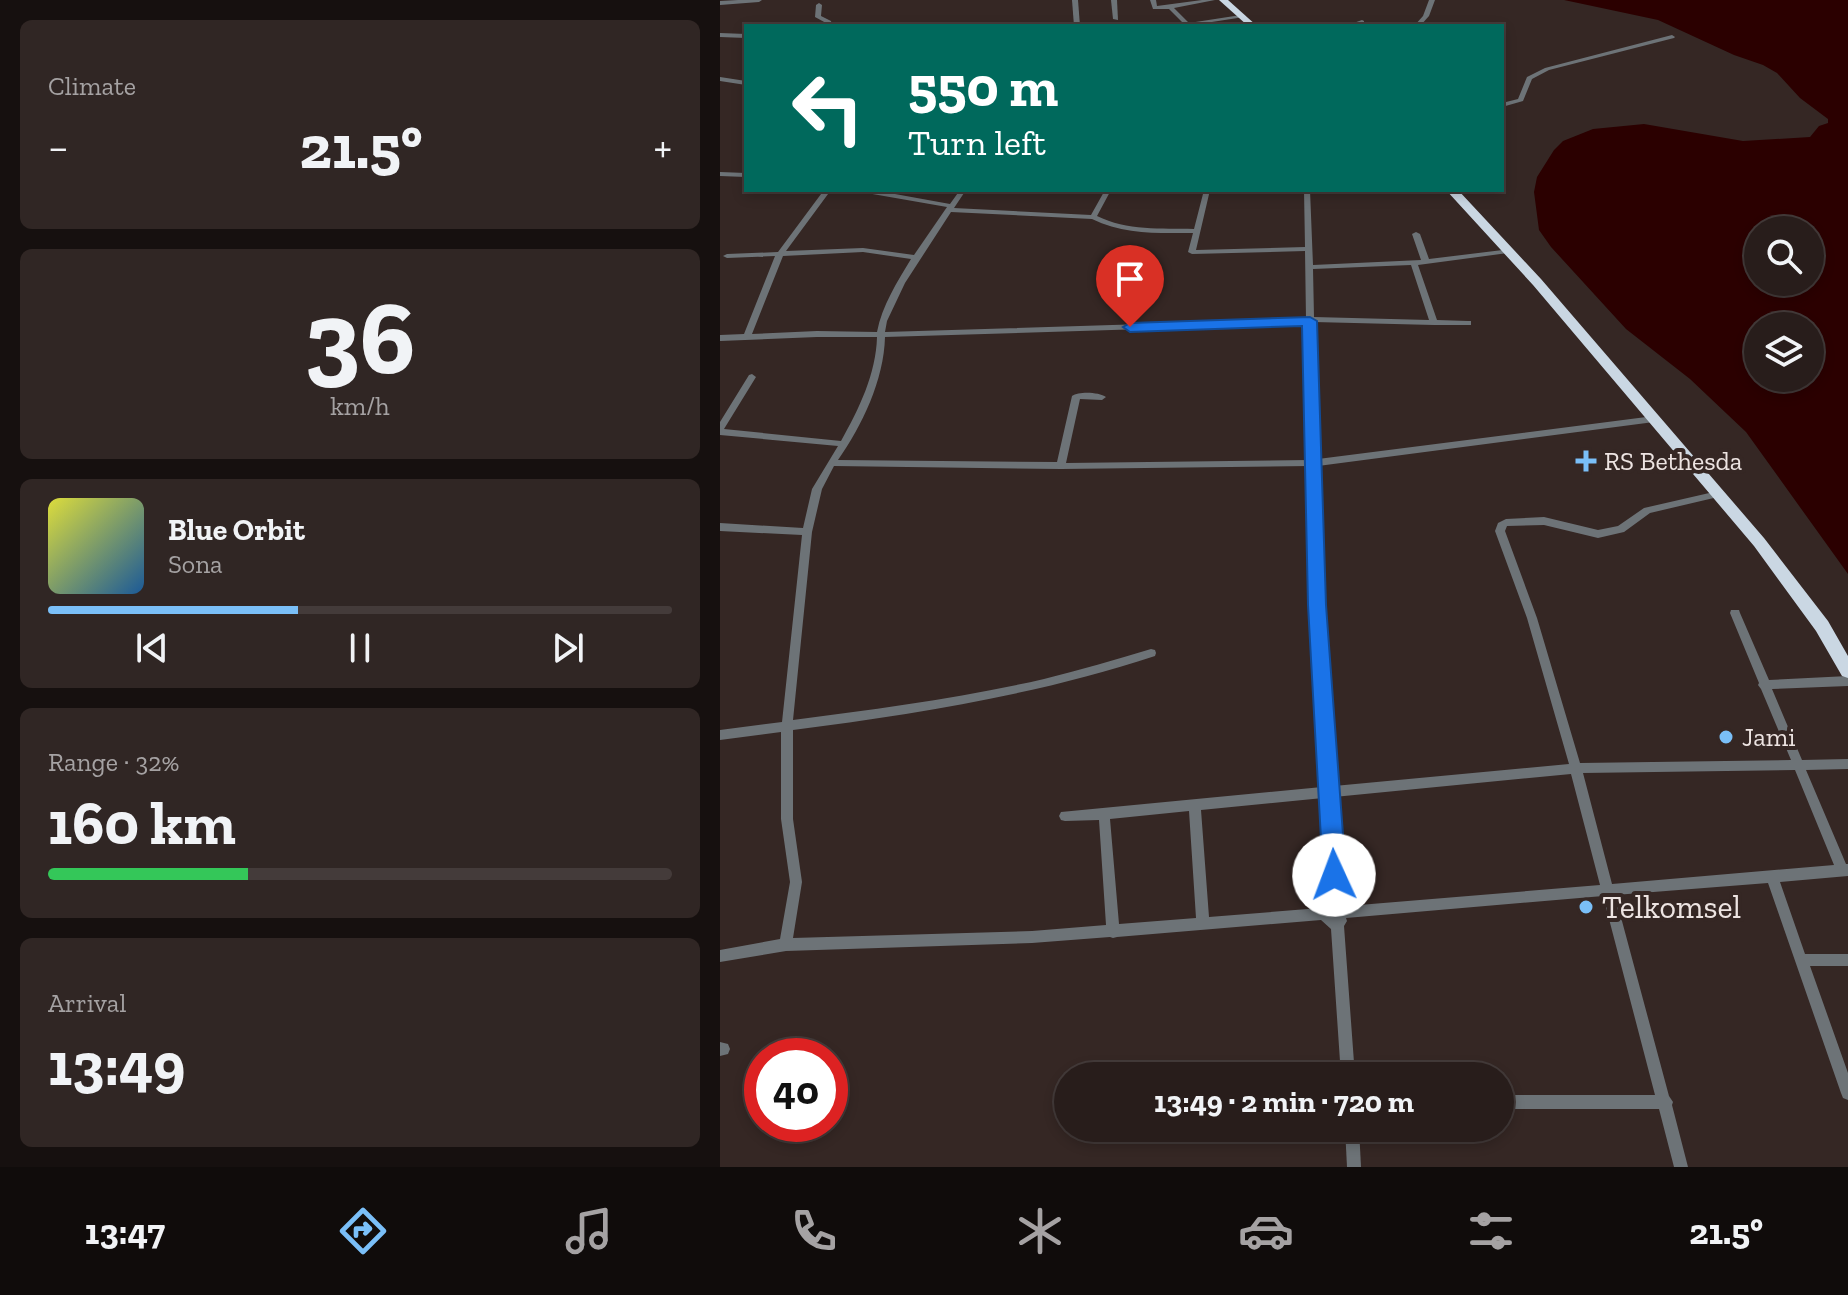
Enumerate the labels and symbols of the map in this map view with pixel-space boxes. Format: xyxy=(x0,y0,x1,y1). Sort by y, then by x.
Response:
pin xyxy=(1096,245,1164,327)
place label: RS Bethesda xyxy=(1604,445,1743,477)
marker: RS Bethesda xyxy=(1575,450,1597,472)
place label: Jami xyxy=(1742,721,1795,753)
marker: Jami xyxy=(1717,728,1735,746)
position arrow xyxy=(1292,833,1376,917)
place label: Telkomsel xyxy=(1602,888,1741,926)
marker: Telkomsel xyxy=(1577,898,1595,916)
speed limit sign: 40 xyxy=(744,1038,848,1142)

